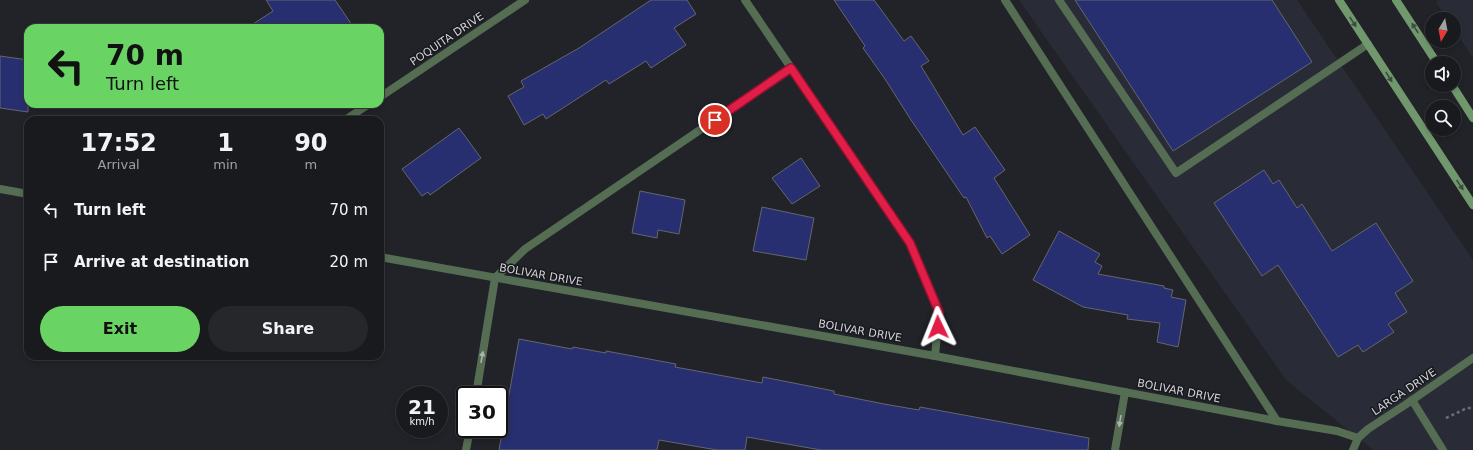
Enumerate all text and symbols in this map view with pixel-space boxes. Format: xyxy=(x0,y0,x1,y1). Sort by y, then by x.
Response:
street label: POQUITA DRIVE xyxy=(408,10,486,68)
north arrow xyxy=(1425,12,1461,48)
map controls xyxy=(1425,12,1461,136)
one-way arrow xyxy=(1349,17,1357,27)
one-way arrow xyxy=(1411,23,1418,34)
text: 70 m xyxy=(106,39,184,72)
icon: left xyxy=(40,40,92,92)
button: sound xyxy=(1425,56,1461,92)
one-way arrow xyxy=(1385,71,1392,83)
text: Turn left xyxy=(106,73,179,94)
button: search xyxy=(1425,100,1461,136)
pin xyxy=(698,103,732,137)
icon: arrive xyxy=(704,109,726,131)
text: 17:52 xyxy=(80,129,157,157)
text: 1 xyxy=(217,129,234,157)
text: 90 xyxy=(294,129,328,157)
text: Arrival xyxy=(97,157,140,172)
text: min xyxy=(213,157,238,172)
text: m xyxy=(305,157,317,172)
one-way arrow xyxy=(1456,180,1464,191)
icon: left xyxy=(40,199,62,221)
text: Turn left xyxy=(74,201,146,219)
text: 70 m xyxy=(330,201,368,219)
icon: arrive xyxy=(40,251,62,273)
text: Arrive at destination xyxy=(74,253,249,271)
text: 20 m xyxy=(330,253,368,271)
street label: BOLIVAR DRIVE xyxy=(498,261,584,289)
button: Exit xyxy=(40,306,200,352)
button: Share xyxy=(208,306,368,352)
position arrow xyxy=(917,306,959,348)
street label: BOLIVAR DRIVE xyxy=(817,317,903,345)
one-way arrow xyxy=(479,350,485,363)
street label: LARGA DRIVE xyxy=(1369,366,1439,418)
street label: BOLIVAR DRIVE xyxy=(1136,377,1222,405)
speed limit sign: 30 xyxy=(456,386,508,438)
text: 21 xyxy=(408,395,436,419)
one-way arrow xyxy=(1117,415,1123,427)
text: km/h xyxy=(409,416,435,427)

